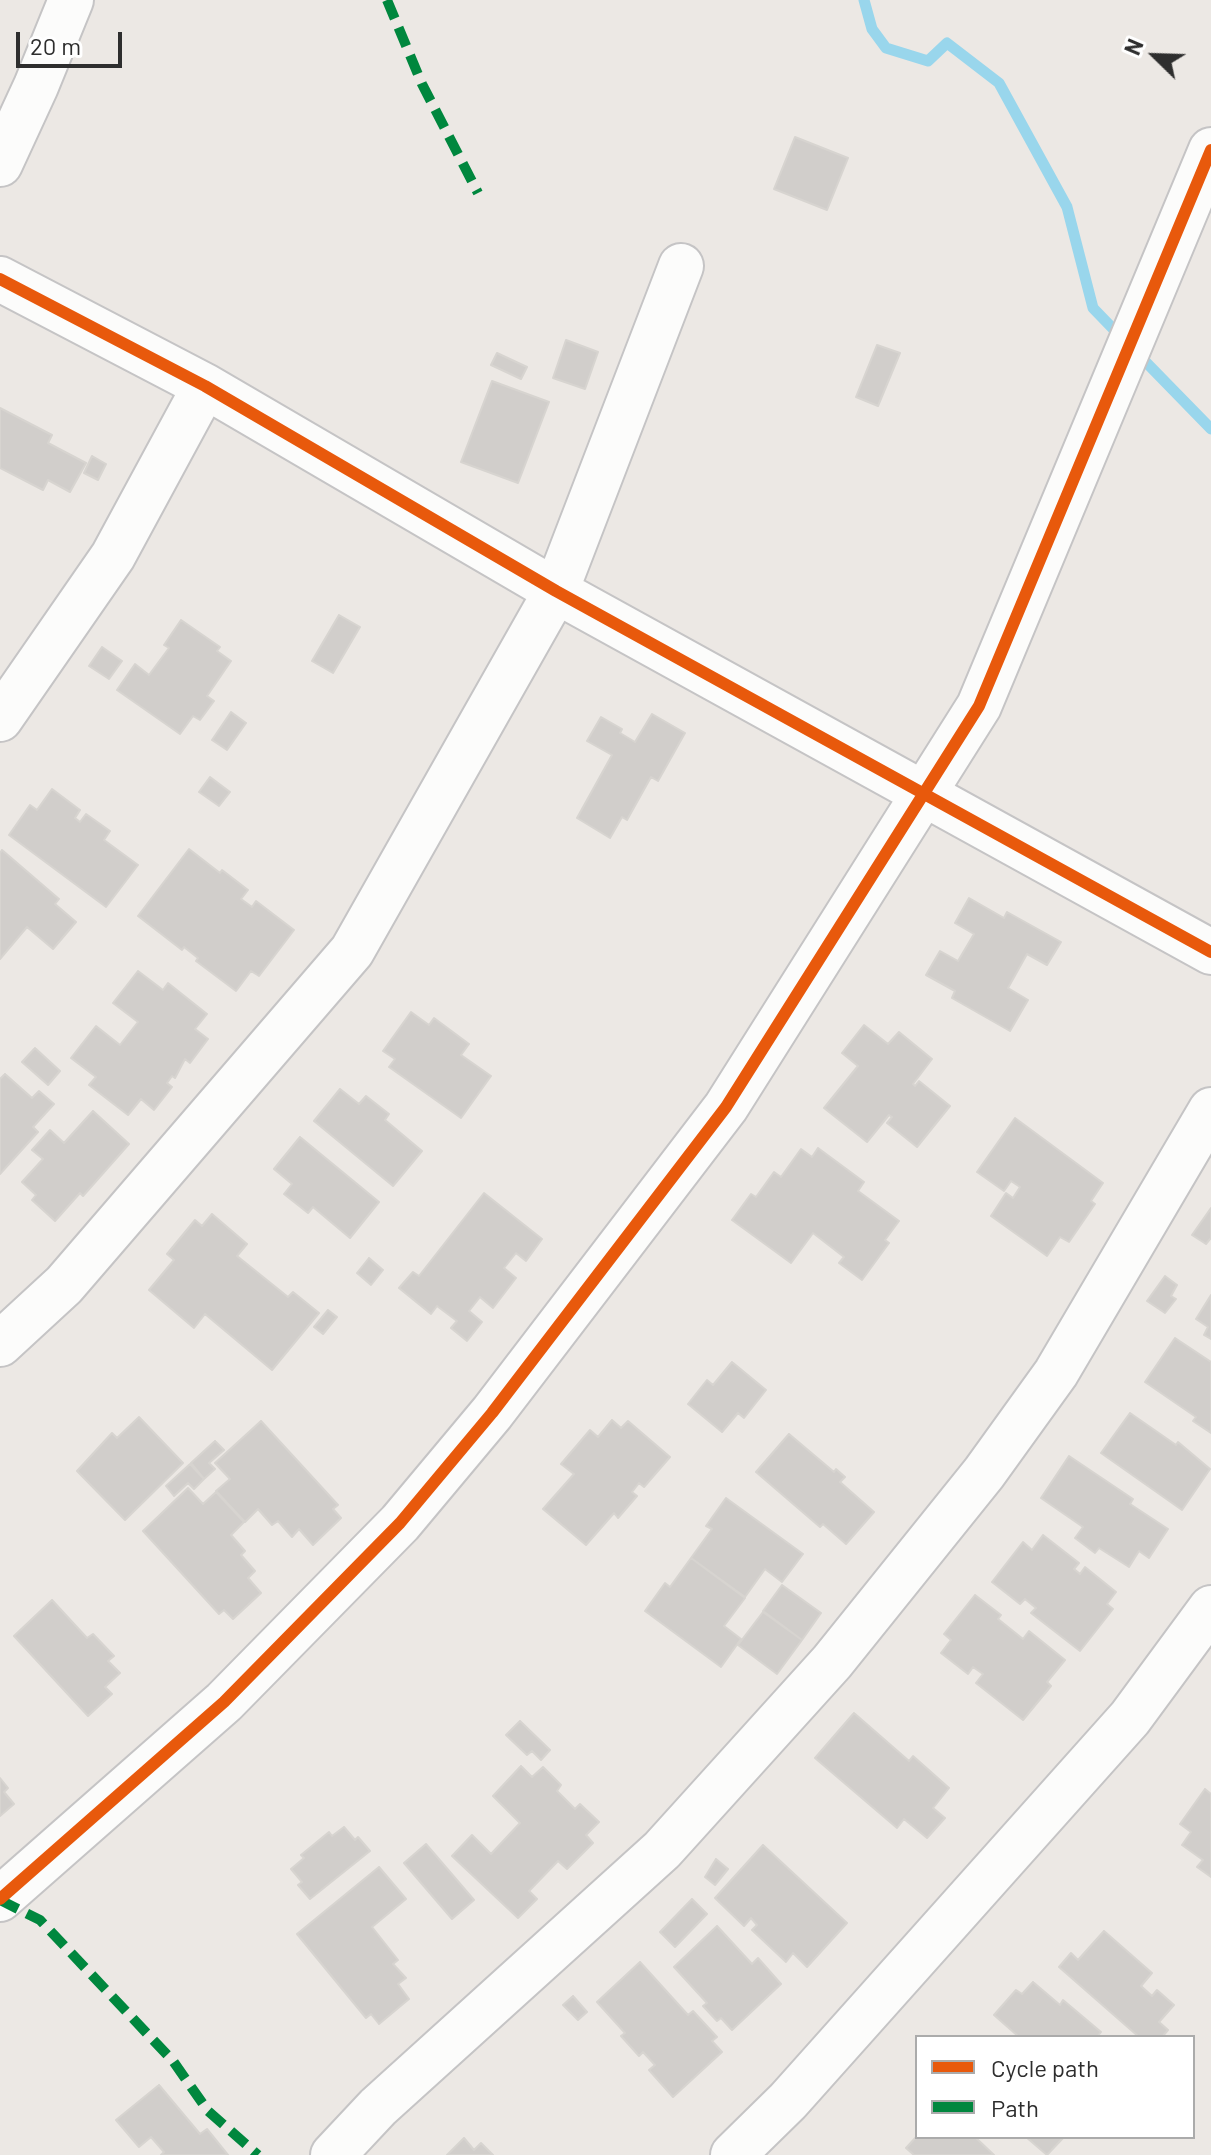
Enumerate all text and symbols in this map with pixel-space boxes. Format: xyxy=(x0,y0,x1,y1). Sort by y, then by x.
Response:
scale bar xyxy=(20,16,126,66)
north arrow xyxy=(1115,16,1195,96)
text: 20 m xyxy=(30,31,81,60)
text: N xyxy=(1118,35,1148,58)
legend xyxy=(915,2035,1195,2139)
text: Cycle path xyxy=(991,2053,1099,2082)
text: Path xyxy=(991,2093,1039,2122)

